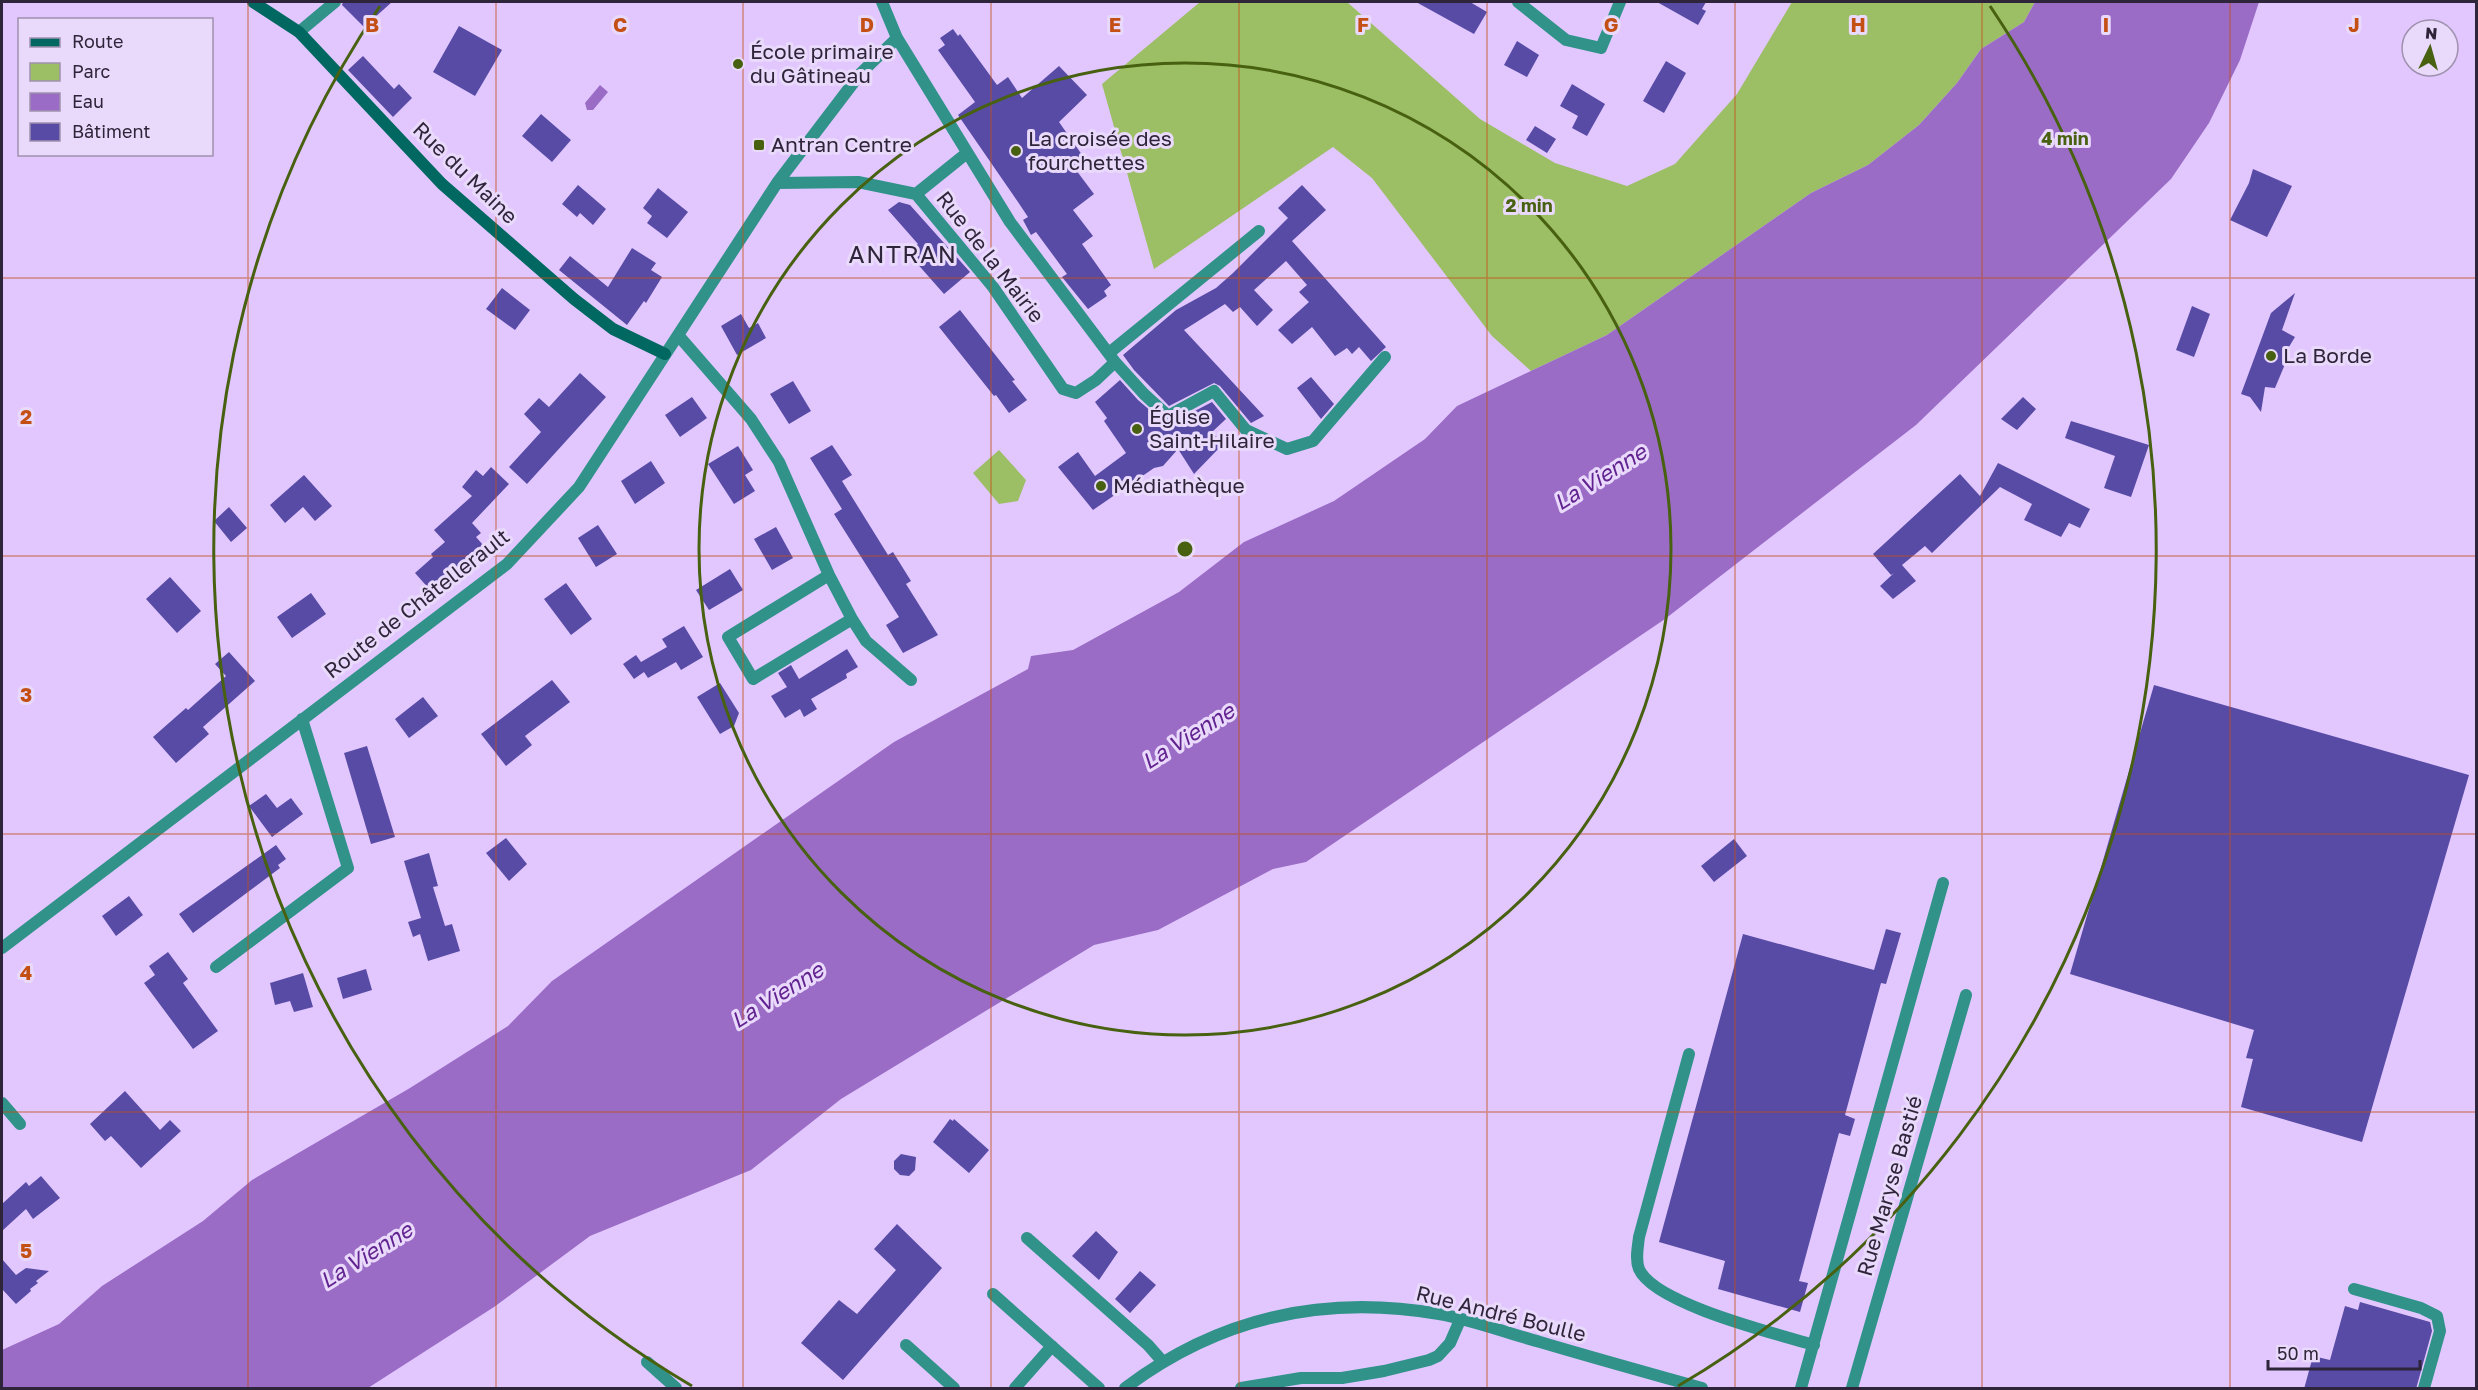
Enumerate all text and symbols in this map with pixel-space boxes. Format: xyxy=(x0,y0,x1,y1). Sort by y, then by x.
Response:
text: B xyxy=(365,12,379,36)
text: C xyxy=(613,12,627,36)
text: D xyxy=(860,12,874,36)
text: E xyxy=(1109,12,1121,36)
text: F xyxy=(1357,12,1369,36)
text: G xyxy=(1604,12,1618,36)
text: H xyxy=(1850,12,1866,36)
text: I xyxy=(2103,12,2109,36)
text: J xyxy=(2348,12,2360,36)
legend xyxy=(18,18,213,156)
north arrow xyxy=(2400,18,2460,78)
text: N xyxy=(2424,23,2438,44)
text: Route xyxy=(72,30,123,52)
place label: École primaire du Gâtineau xyxy=(750,38,894,88)
marker: École primaire du Gâtineau xyxy=(731,57,745,71)
text: Parc xyxy=(72,60,111,82)
text: Eau xyxy=(72,90,104,112)
street label: Rue du Maine xyxy=(408,116,523,229)
text: Bâtiment xyxy=(72,120,151,142)
place label: La croisée des fourchettes xyxy=(1028,125,1172,175)
text: 4 min xyxy=(2041,127,2089,149)
place label: Antran Centre xyxy=(771,131,912,157)
marker: Antran Centre xyxy=(752,138,766,152)
marker: La croisée des fourchettes xyxy=(1009,144,1023,158)
street label: Rue de la Mairie xyxy=(931,185,1050,327)
text: 2 min xyxy=(1505,194,1553,216)
district label: ANTRAN xyxy=(849,239,957,268)
place label: La Borde xyxy=(2283,342,2372,368)
marker: La Borde xyxy=(2264,349,2278,363)
place label: Église Saint-Hilaire xyxy=(1149,403,1275,453)
text: 2 xyxy=(20,404,32,428)
marker: Église Saint-Hilaire xyxy=(1130,422,1144,436)
water label: La Vienne xyxy=(1549,436,1653,516)
place label: Médiathèque xyxy=(1113,472,1245,498)
marker: Médiathèque xyxy=(1094,479,1108,493)
street label: Route de Châtellerault xyxy=(319,523,514,684)
centre of rings xyxy=(1175,539,1195,559)
text: 3 xyxy=(20,682,32,706)
water label: La Vienne xyxy=(1137,695,1241,775)
water label: La Vienne xyxy=(726,954,830,1034)
text: 4 xyxy=(20,960,32,984)
street label: Rue Maryse Bastié xyxy=(1851,1093,1927,1279)
water label: La Vienne xyxy=(315,1214,419,1294)
text: 5 xyxy=(20,1238,32,1262)
street label: Rue André Boulle xyxy=(1414,1279,1589,1347)
scale bar xyxy=(2268,1333,2420,1371)
text: 50 m xyxy=(2277,1342,2319,1364)

